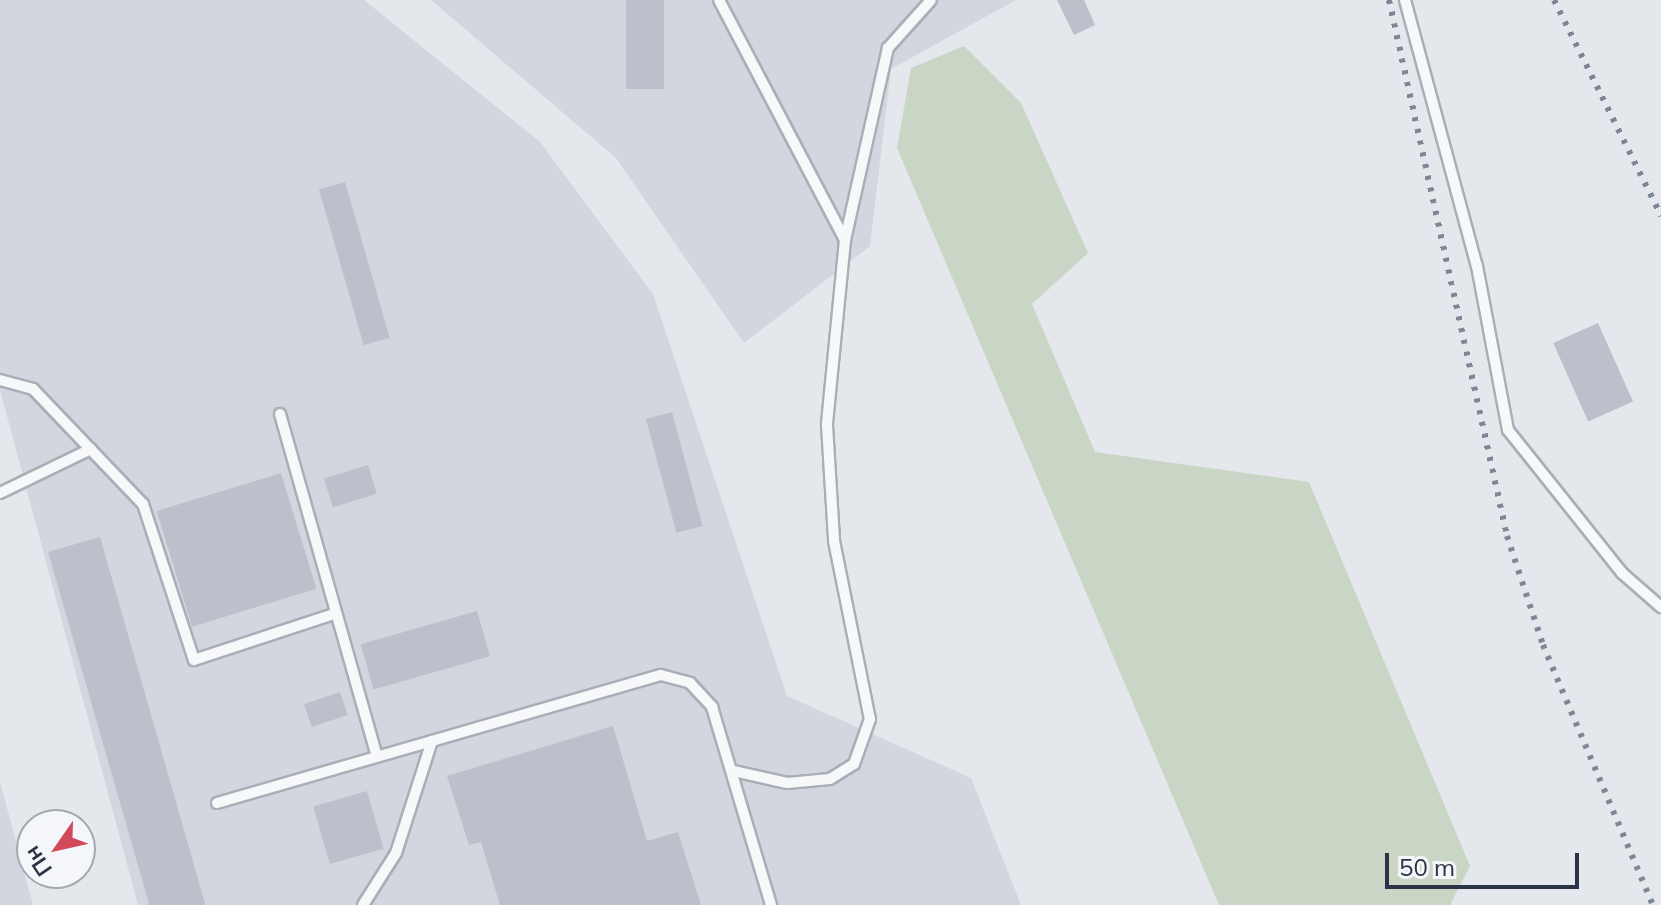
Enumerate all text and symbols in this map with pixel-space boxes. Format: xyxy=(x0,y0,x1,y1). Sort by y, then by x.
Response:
north arrow xyxy=(16,809,96,889)
scale bar xyxy=(1389,837,1583,887)
text: Пн xyxy=(18,841,58,882)
text: 50 m xyxy=(1399,852,1455,882)

